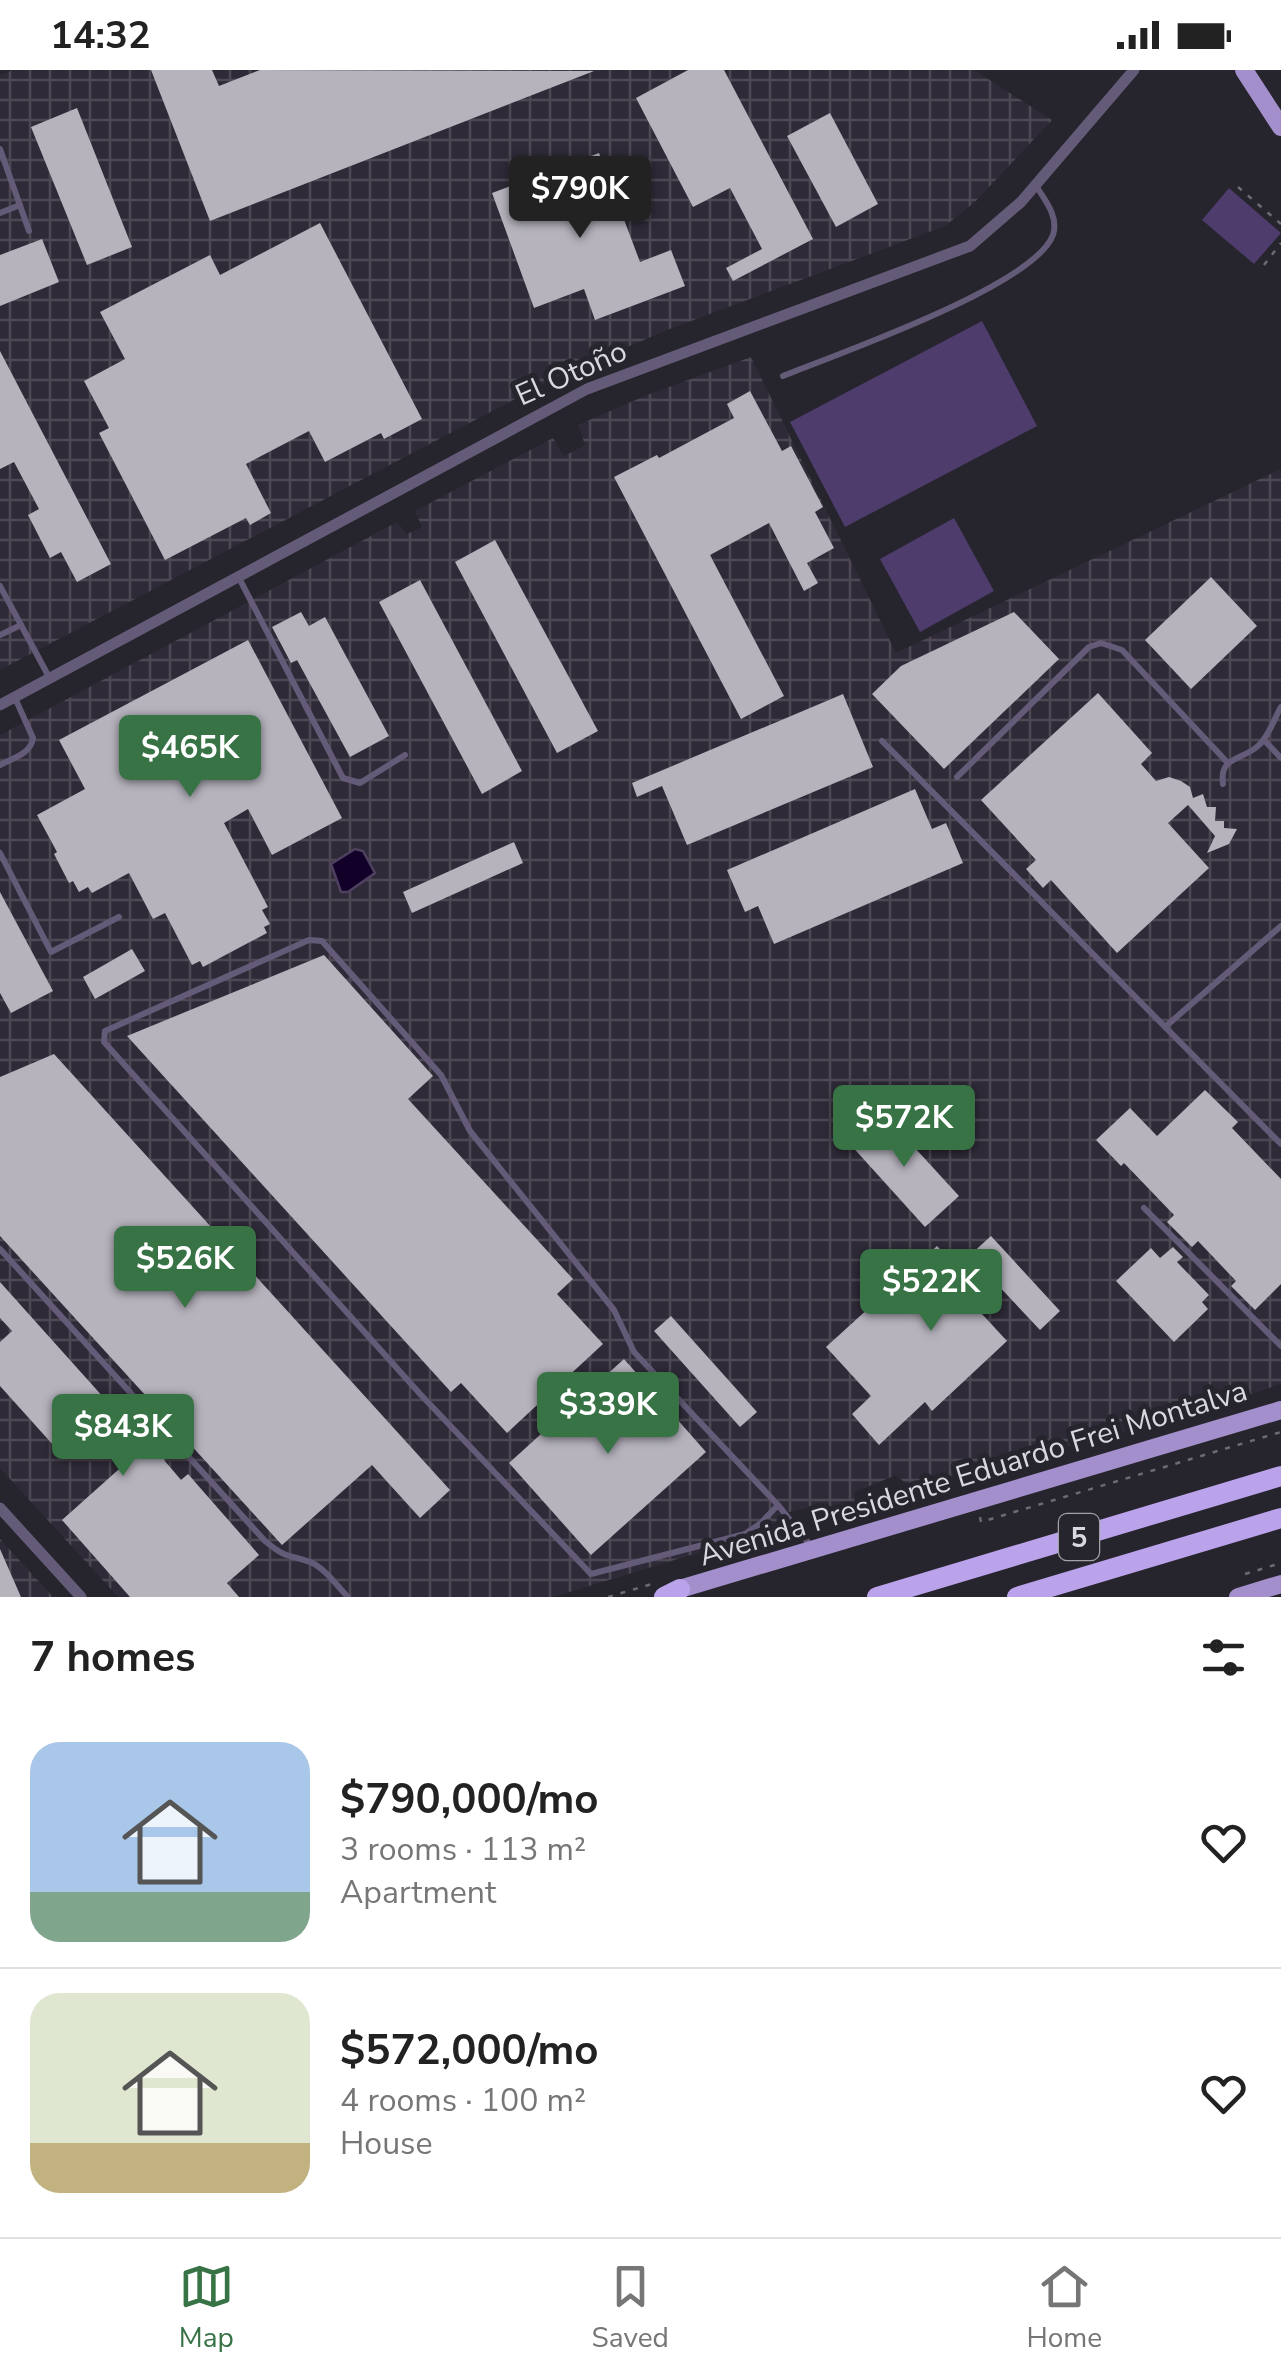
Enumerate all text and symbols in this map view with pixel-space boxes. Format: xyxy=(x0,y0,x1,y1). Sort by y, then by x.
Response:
text: 14:32 xyxy=(50,10,151,61)
pin: $790K xyxy=(510,156,650,241)
text: $790K xyxy=(531,167,629,210)
street label: El Otoño xyxy=(509,331,633,416)
pin: $465K xyxy=(120,715,260,800)
text: $465K xyxy=(141,726,239,769)
pin: $572K xyxy=(834,1085,974,1170)
text: $572K xyxy=(855,1096,953,1139)
pin: $526K xyxy=(115,1226,255,1311)
text: $526K xyxy=(136,1237,234,1280)
pin: $522K xyxy=(861,1249,1001,1334)
text: $522K xyxy=(882,1260,980,1303)
street label: Avenida Presidente Eduardo Frei Montalva xyxy=(694,1370,1252,1577)
pin: $339K xyxy=(538,1372,678,1457)
text: $339K xyxy=(559,1383,657,1426)
pin: $843K xyxy=(53,1394,193,1479)
text: $843K xyxy=(74,1405,172,1448)
road number: 5 xyxy=(1059,1514,1099,1560)
text: 7 homes xyxy=(30,1629,195,1686)
icon: filters xyxy=(1196,1630,1251,1685)
text: $790,000/mo xyxy=(340,1771,598,1828)
icon: home xyxy=(110,1782,230,1902)
icon: heart xyxy=(1196,1815,1251,1870)
text: 3 rooms · 113 m² xyxy=(340,1828,586,1871)
text: Apartment xyxy=(340,1871,496,1914)
text: $572,000/mo xyxy=(340,2022,598,2079)
icon: home xyxy=(110,2033,230,2153)
icon: heart xyxy=(1196,2066,1251,2121)
text: 4 rooms · 100 m² xyxy=(340,2079,586,2122)
text: House xyxy=(340,2122,433,2165)
tab: Map xyxy=(179,2259,234,2357)
tab: Saved xyxy=(592,2259,669,2357)
tab: Home xyxy=(1026,2259,1102,2357)

